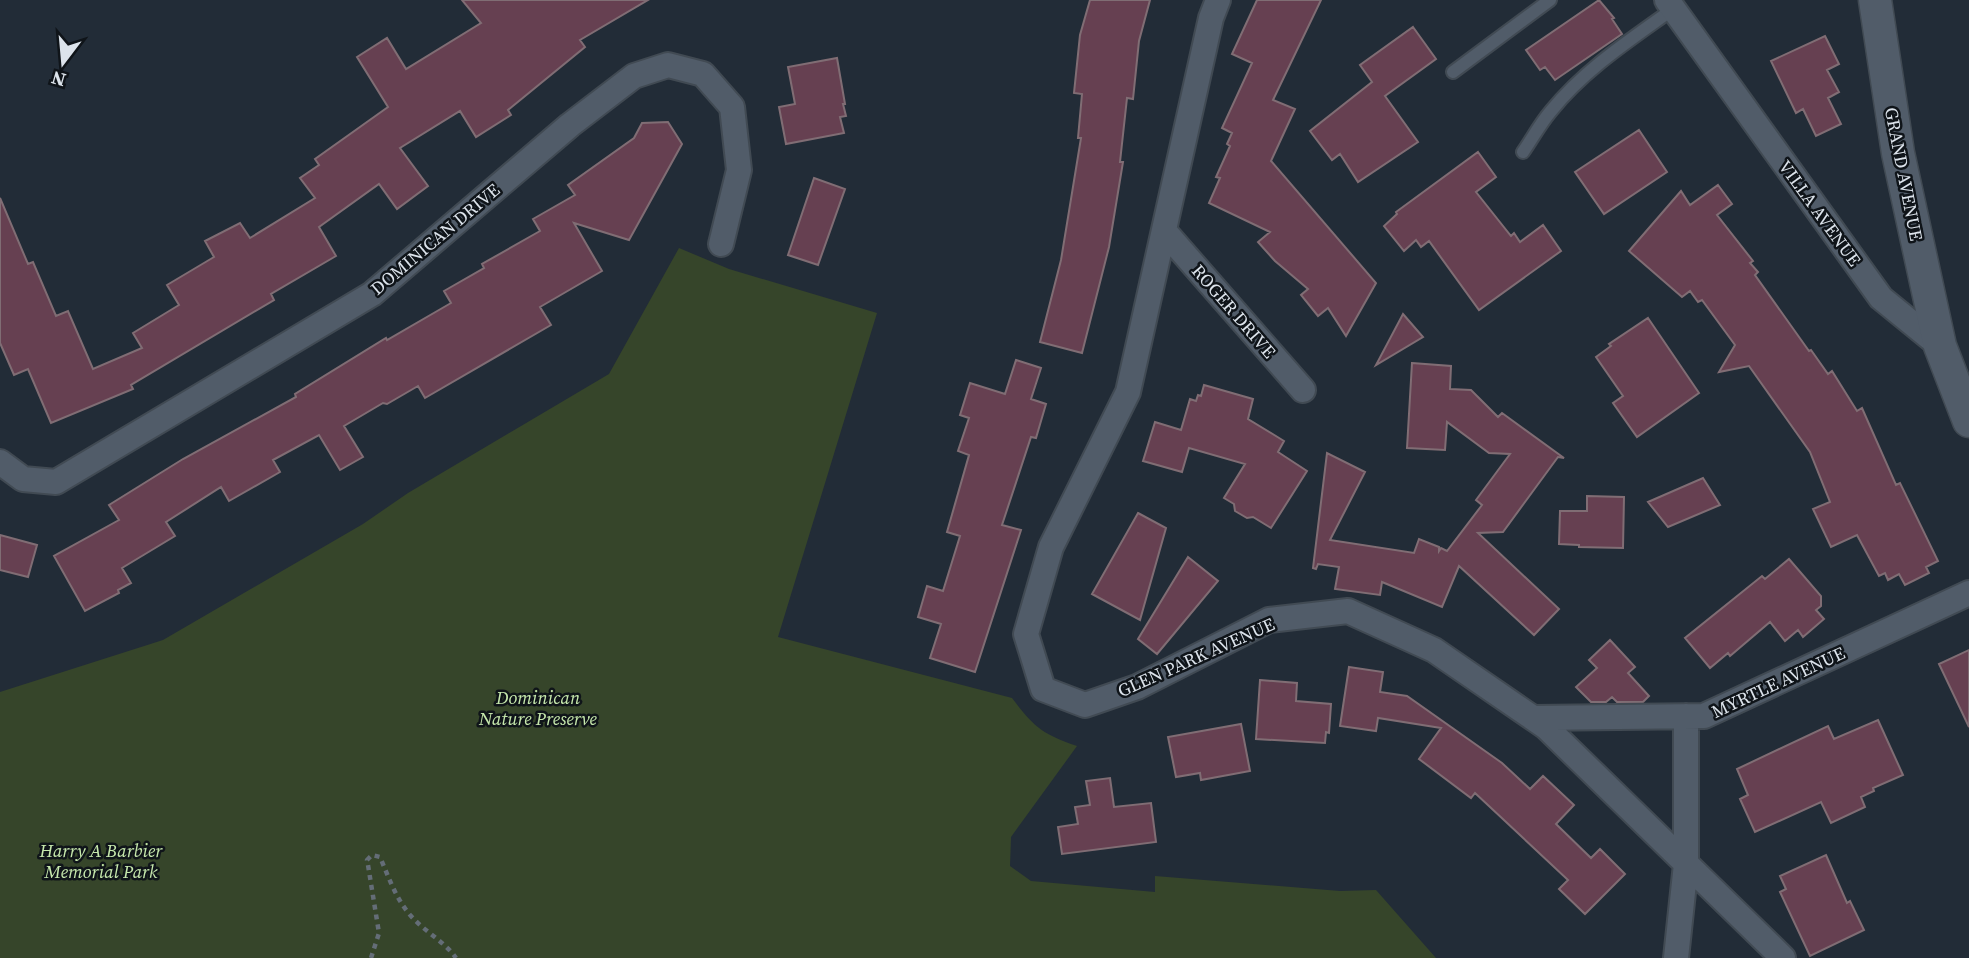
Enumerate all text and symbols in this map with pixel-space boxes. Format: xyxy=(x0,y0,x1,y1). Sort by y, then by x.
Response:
north arrow xyxy=(28,28,98,98)
text: N xyxy=(48,65,69,94)
street label: GRAND AVENUE xyxy=(1879,105,1929,243)
street label: VILLA AVENUE xyxy=(1773,155,1867,271)
street label: DOMINICAN DRIVE xyxy=(365,177,505,301)
street label: ROGER DRIVE xyxy=(1186,259,1282,363)
street label: GLEN PARK AVENUE xyxy=(1114,611,1279,703)
street label: MYRTLE AVENUE xyxy=(1707,640,1849,724)
park label: Dominican Nature Preserve xyxy=(478,685,598,731)
park label: Harry A Barbier Memorial Park xyxy=(39,838,163,884)

